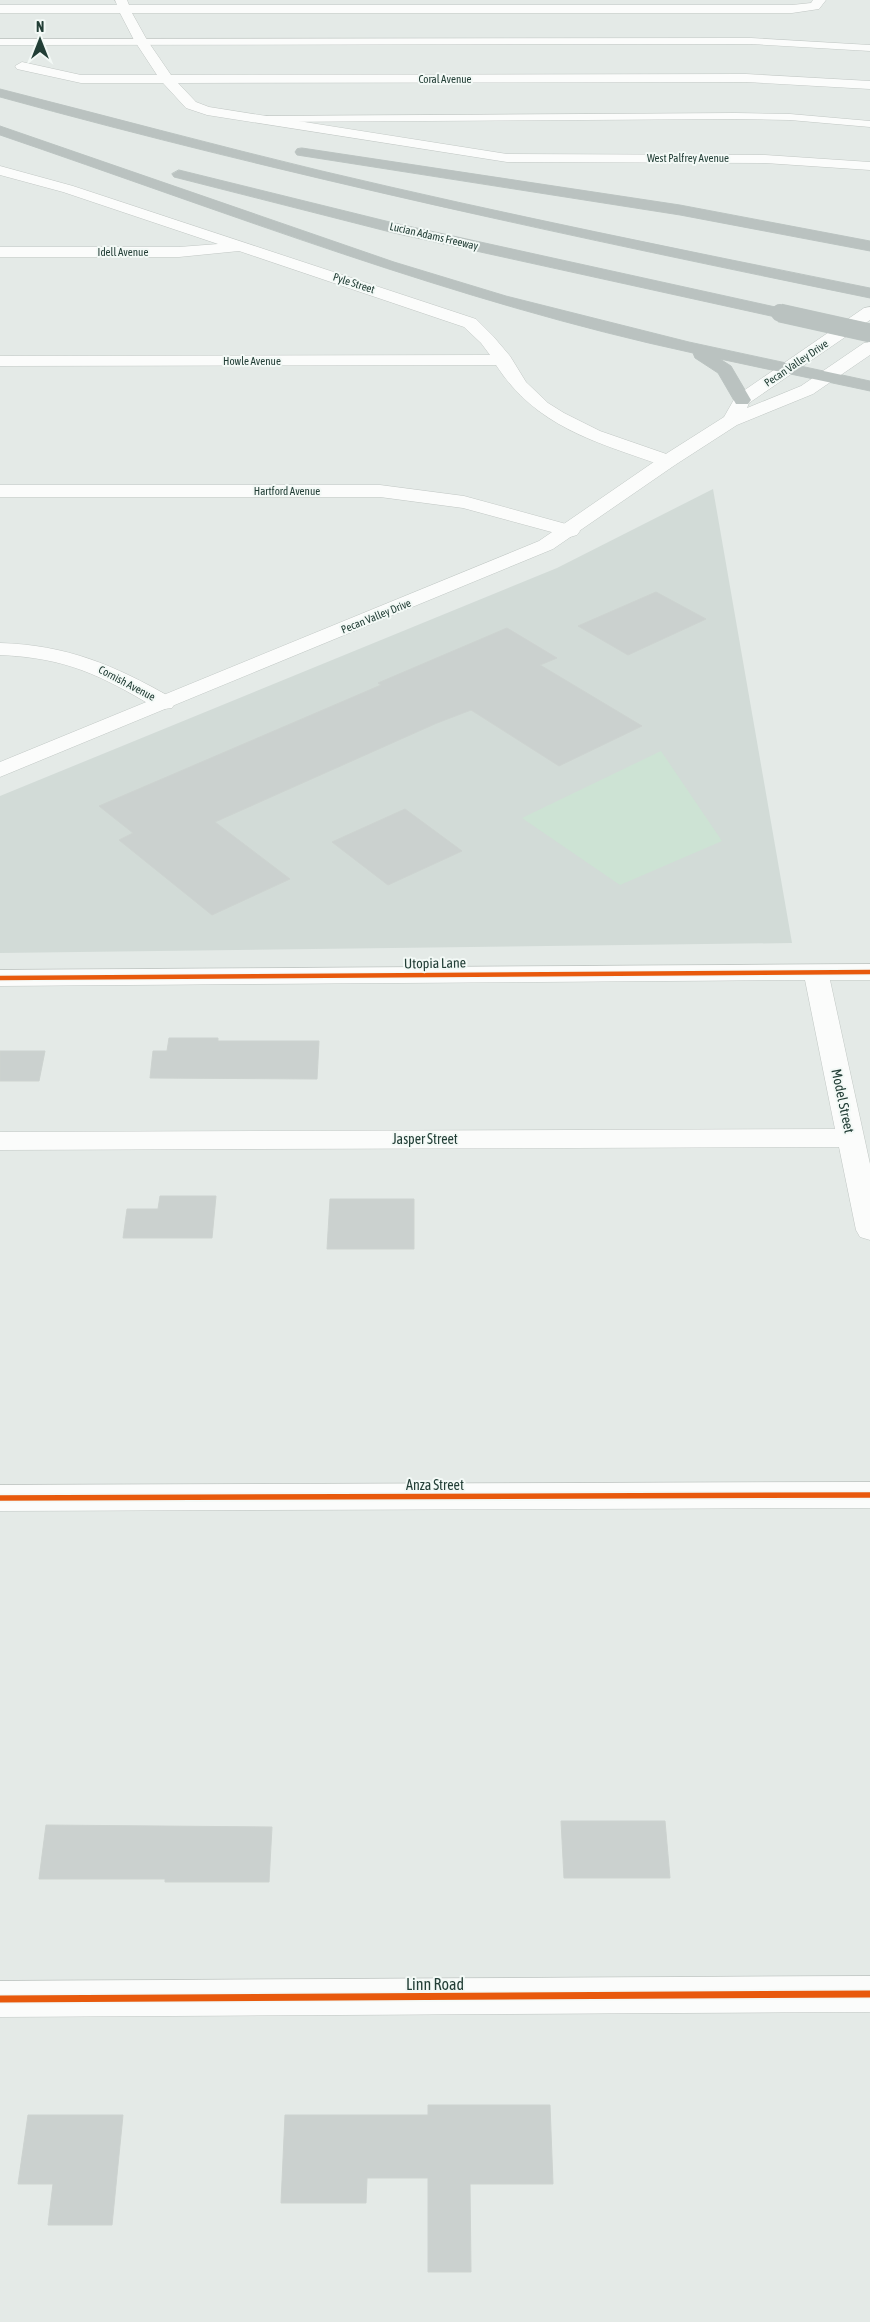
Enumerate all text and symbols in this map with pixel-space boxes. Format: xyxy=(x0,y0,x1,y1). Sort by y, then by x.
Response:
north arrow xyxy=(15,15,65,65)
text: N xyxy=(36,19,44,35)
street label: Coral Avenue xyxy=(418,73,472,85)
street label: West Palfrey Avenue xyxy=(647,152,729,164)
street label: Lucian Adams Freeway xyxy=(389,220,480,252)
street label: Idell Avenue xyxy=(98,246,148,258)
street label: Pyle Street xyxy=(332,271,376,295)
street label: Pecan Valley Drive xyxy=(762,337,830,389)
street label: Howle Avenue xyxy=(223,355,281,367)
street label: Hartford Avenue xyxy=(254,485,320,497)
street label: Pecan Valley Drive xyxy=(339,596,413,636)
street label: Cornish Avenue xyxy=(97,663,157,703)
street label: Utopia Lane xyxy=(404,954,466,972)
street label: Model Street xyxy=(828,1067,858,1135)
street label: Jasper Street xyxy=(392,1131,458,1147)
street label: Anza Street xyxy=(406,1477,464,1493)
street label: Linn Road xyxy=(406,1975,464,1993)

